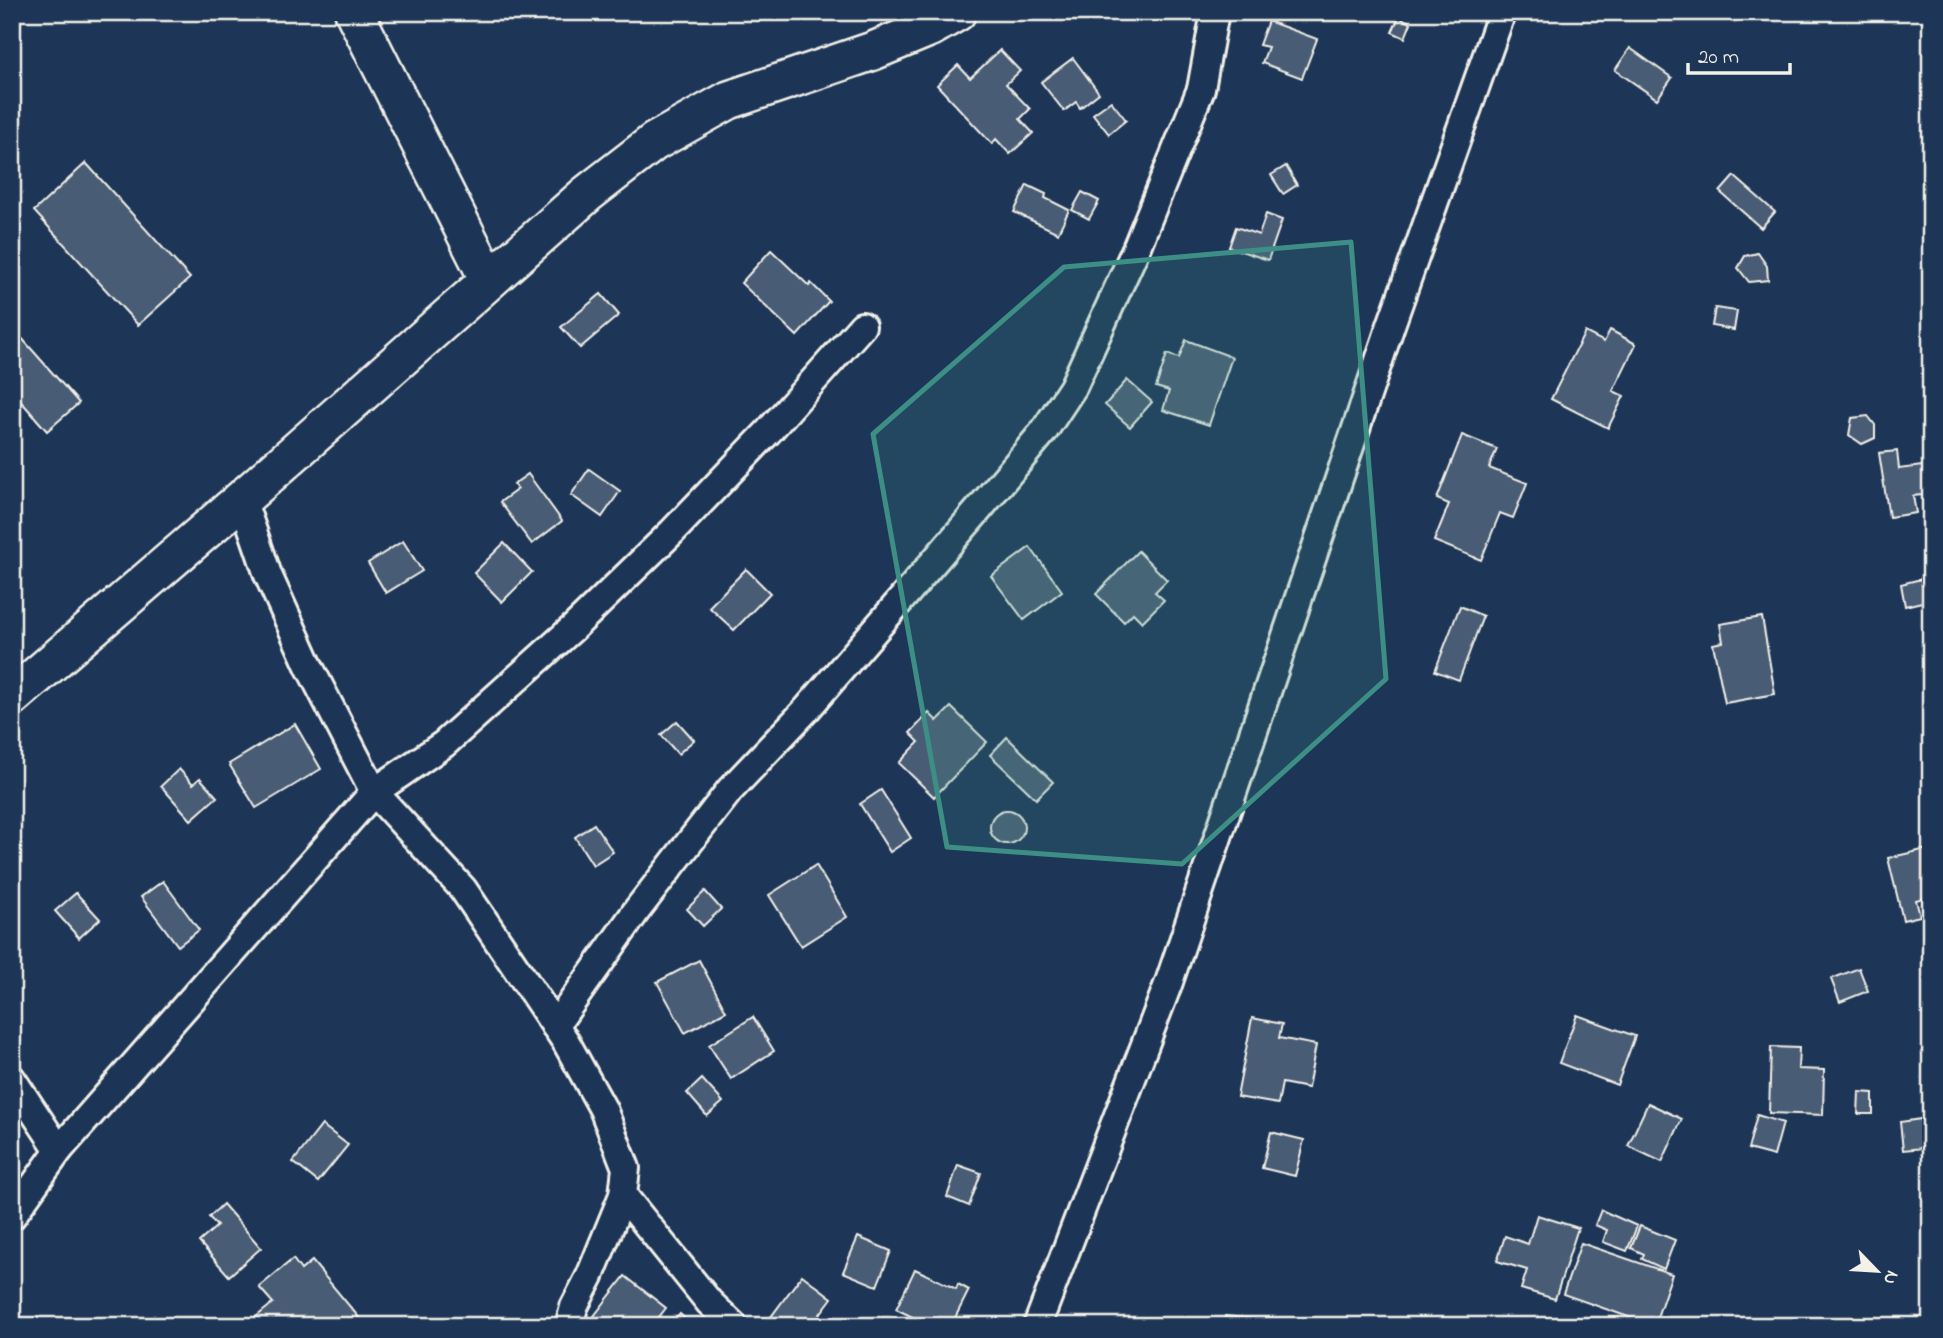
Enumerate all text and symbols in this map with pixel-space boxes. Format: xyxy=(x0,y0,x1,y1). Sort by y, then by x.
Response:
scale bar xyxy=(1688,32,1789,76)
text: 20 m xyxy=(1698,43,1739,73)
north arrow xyxy=(1842,1236,1912,1306)
text: N xyxy=(1875,1266,1905,1289)

